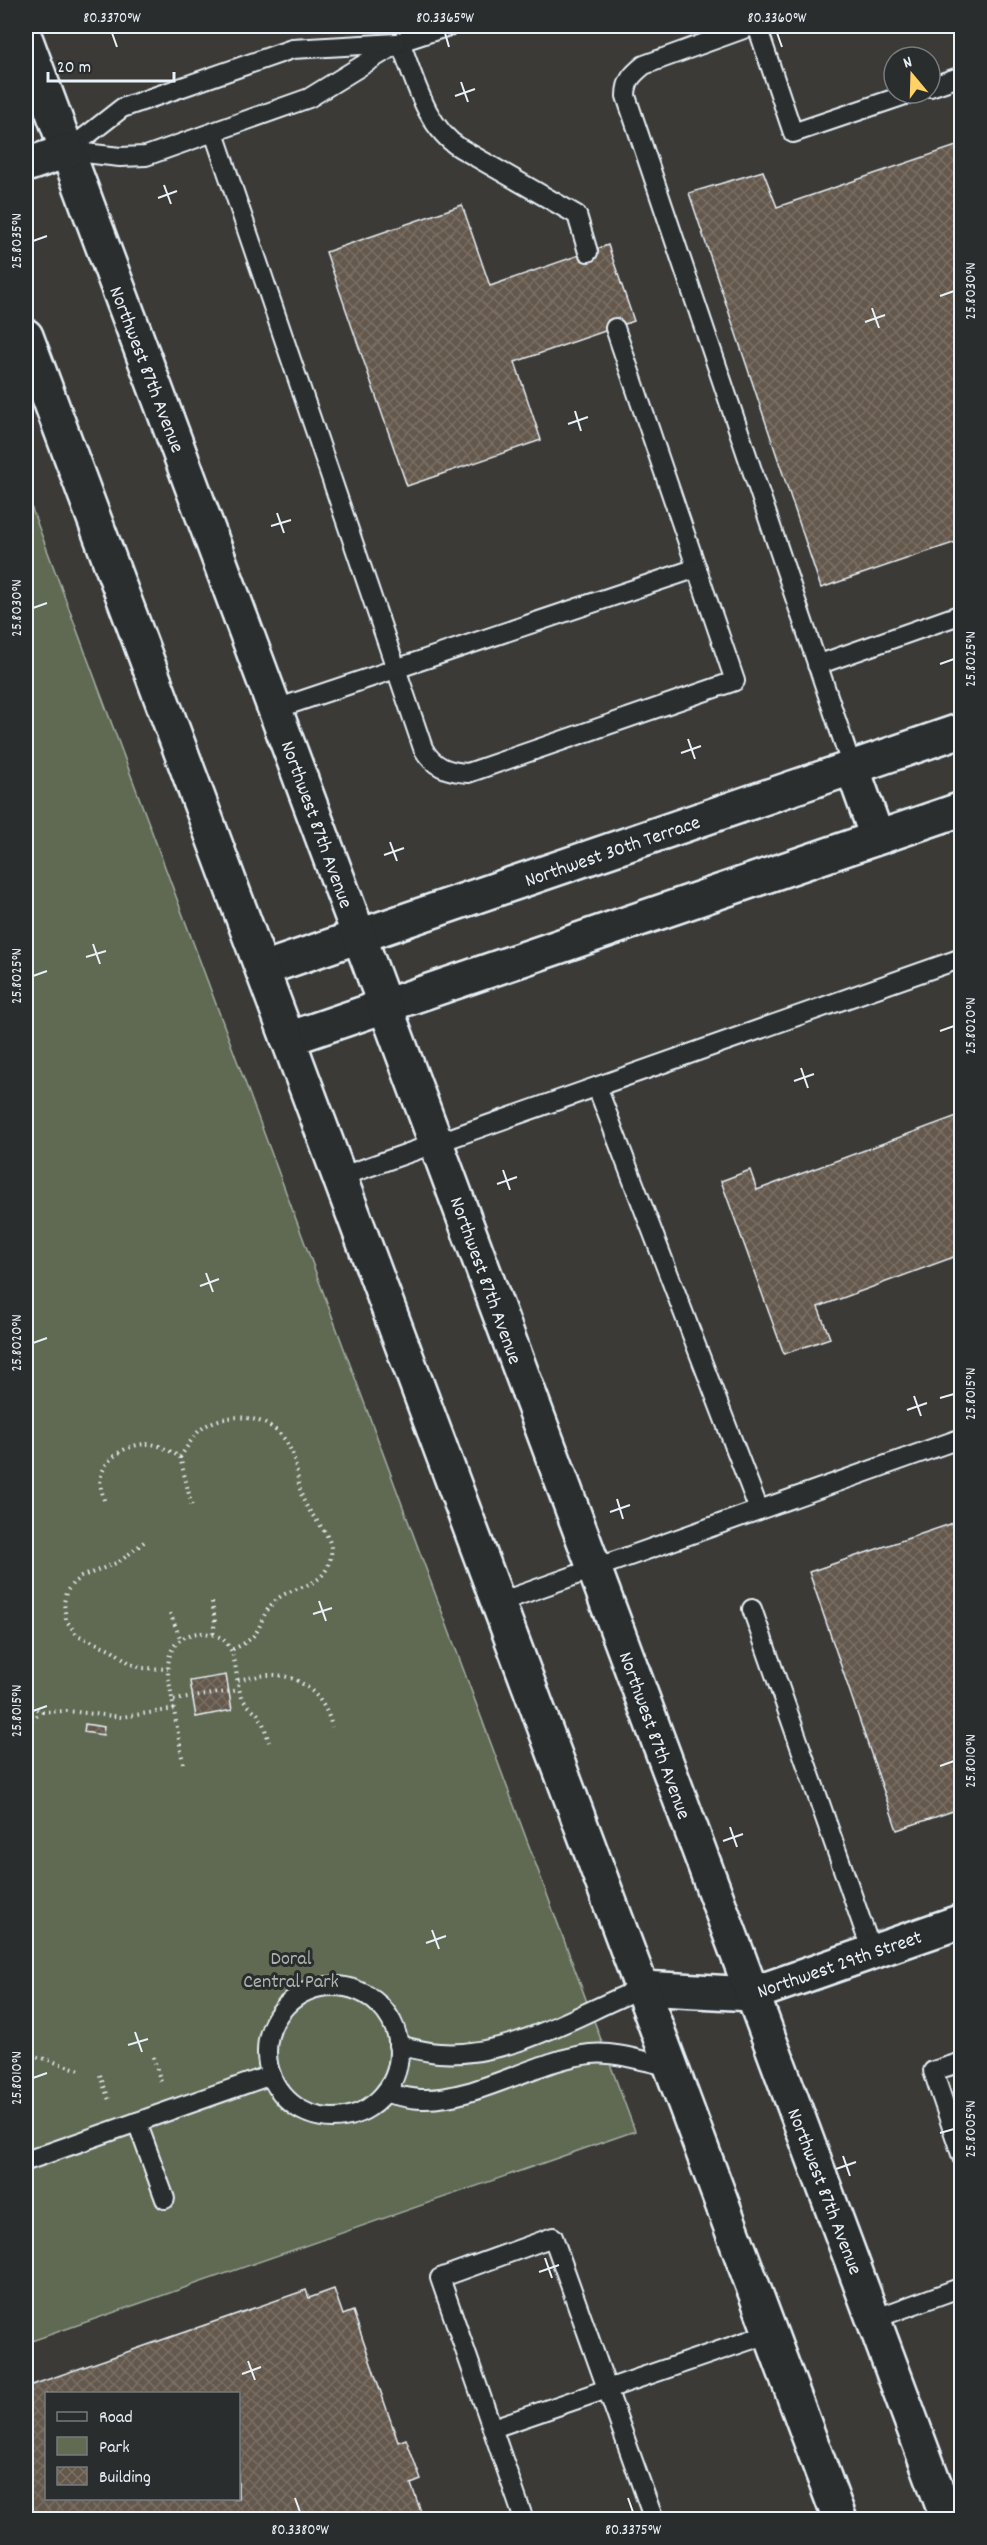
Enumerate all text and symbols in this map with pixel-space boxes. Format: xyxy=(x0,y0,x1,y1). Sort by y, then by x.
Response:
text: 80.3370°W xyxy=(83,8,141,30)
text: 80.3365°W xyxy=(416,8,474,30)
text: 80.3360°W xyxy=(748,8,807,30)
scale bar xyxy=(48,45,174,83)
north arrow xyxy=(882,45,942,105)
text: N xyxy=(900,51,916,75)
text: 20 m xyxy=(57,56,91,81)
text: 25.8035°N xyxy=(7,213,29,269)
text: 25.8030°N xyxy=(961,262,983,320)
street label: Northwest 87th Avenue xyxy=(101,283,190,458)
text: 25.8030°N xyxy=(7,579,29,637)
text: 25.8025°N xyxy=(961,631,983,687)
street label: Northwest 87th Avenue xyxy=(272,737,359,913)
street label: Northwest 30th Terrace xyxy=(522,810,705,896)
text: 25.8025°N xyxy=(7,948,29,1004)
text: 25.8020°N xyxy=(961,997,983,1055)
street label: Northwest 87th Avenue xyxy=(441,1193,528,1369)
text: 25.8020°N xyxy=(7,1314,29,1372)
text: 25.8015°N xyxy=(961,1368,983,1420)
street label: Northwest 87th Avenue xyxy=(610,1648,697,1824)
text: 25.8015°N xyxy=(7,1685,29,1737)
text: 25.8010°N xyxy=(961,1734,983,1788)
street label: Northwest 29th Street xyxy=(754,1925,926,2007)
park label: Doral Central Park xyxy=(243,1946,339,1997)
text: 25.8010°N xyxy=(7,2051,29,2105)
text: 25.8005°N xyxy=(961,2100,983,2158)
street label: Northwest 87th Avenue xyxy=(779,2105,868,2280)
legend xyxy=(45,2392,240,2500)
text: Road xyxy=(99,2406,133,2431)
text: Park xyxy=(99,2436,130,2461)
text: Building xyxy=(99,2466,151,2491)
text: 80.3380°W xyxy=(271,2520,329,2542)
text: 80.3375°W xyxy=(605,2520,661,2542)

